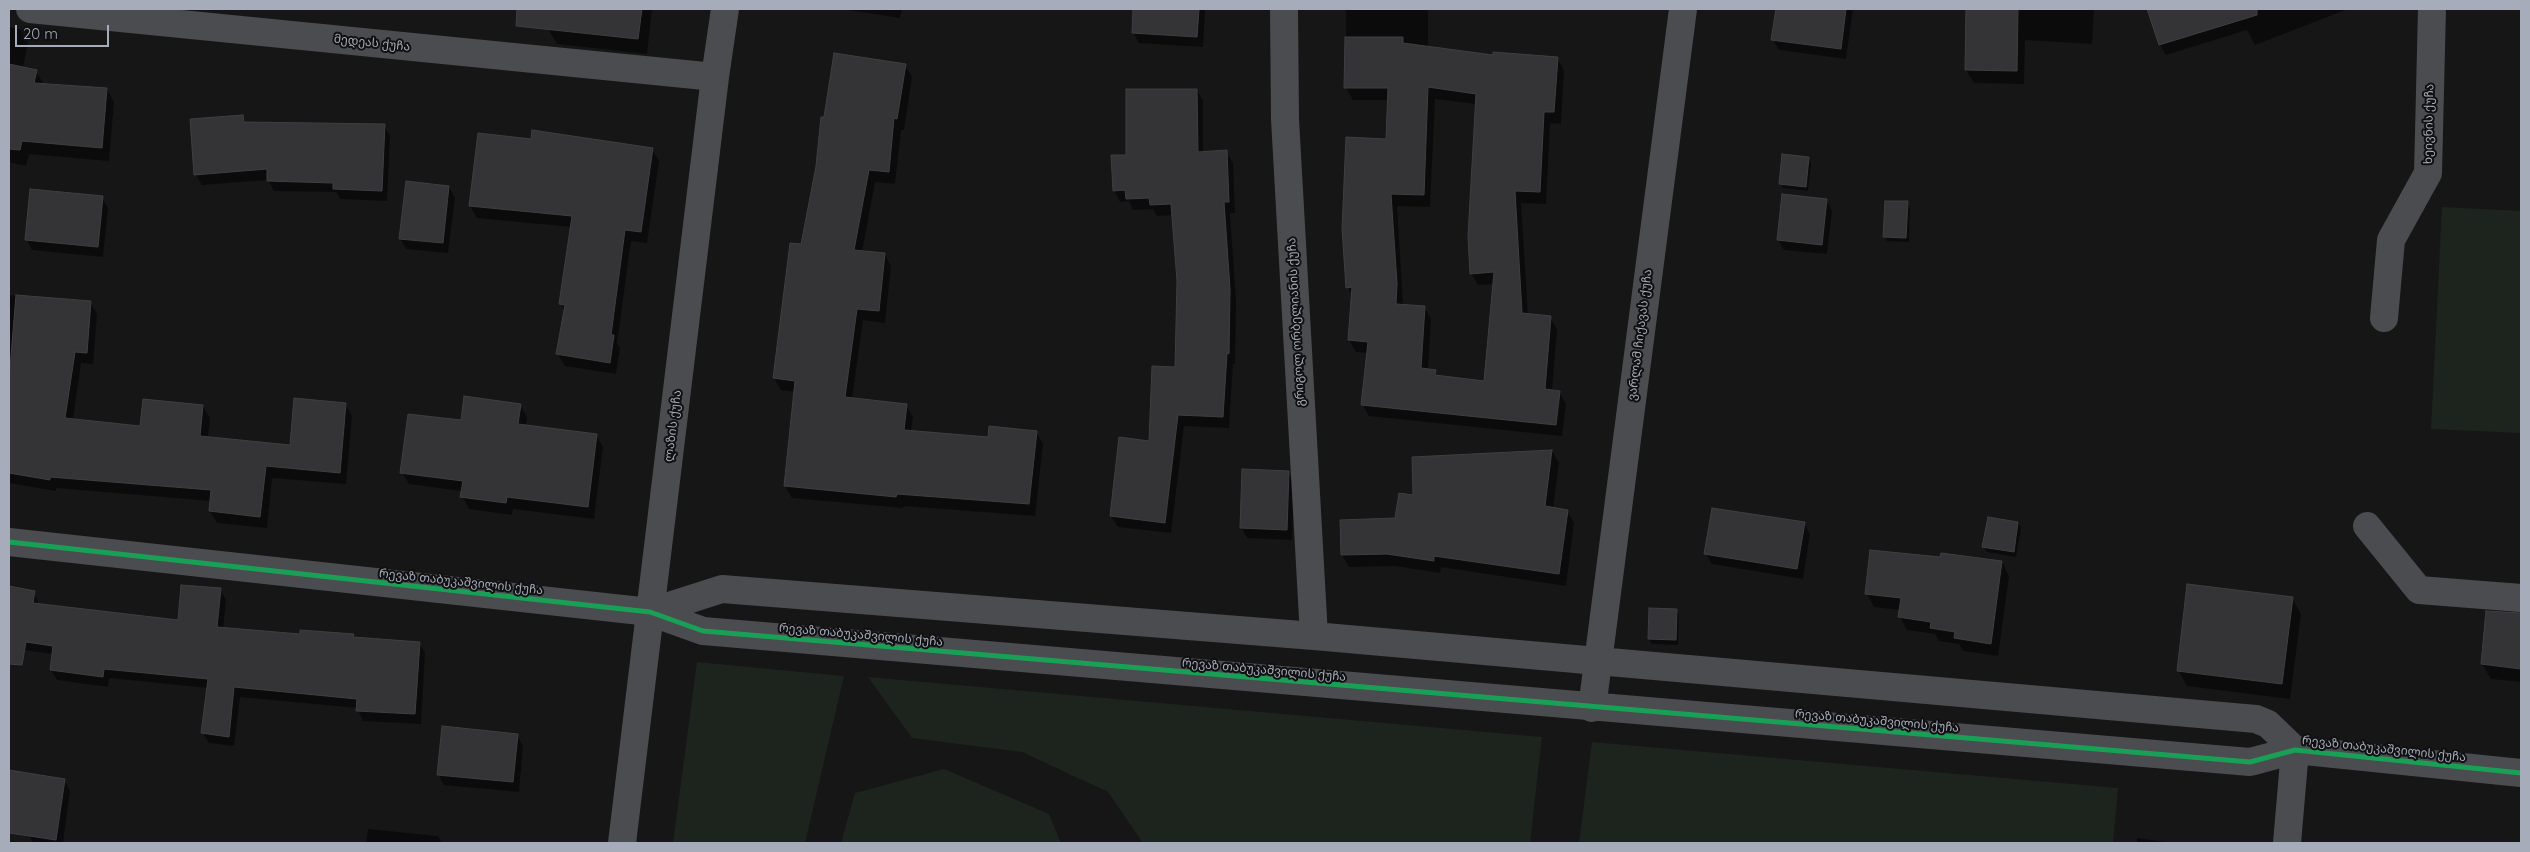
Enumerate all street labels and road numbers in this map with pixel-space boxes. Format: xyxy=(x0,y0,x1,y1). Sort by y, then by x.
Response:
street label: მედეას ქუჩა xyxy=(333,32,411,54)
street label: ხეივნის ქუჩა xyxy=(2421,84,2437,164)
street label: გრიგოლ ორბელიანის ქუჩა xyxy=(1284,237,1308,407)
street label: ვარლამ ჩიქავას ქუჩა xyxy=(1625,268,1655,402)
street label: ლაზის ქუჩა xyxy=(661,389,685,463)
street label: რევაზ თაბუკაშვილის ქუჩა xyxy=(378,566,544,598)
street label: რევაზ თაბუკაშვილის ქუჩა xyxy=(778,621,944,649)
street label: რევაზ თაბუკაშვილის ქუჩა xyxy=(1181,656,1347,684)
street label: რევაზ თაბუკაშვილის ქუჩა xyxy=(1794,707,1960,735)
street label: რევაზ თაბუკაშვილის ქუჩა xyxy=(2301,733,2467,765)

